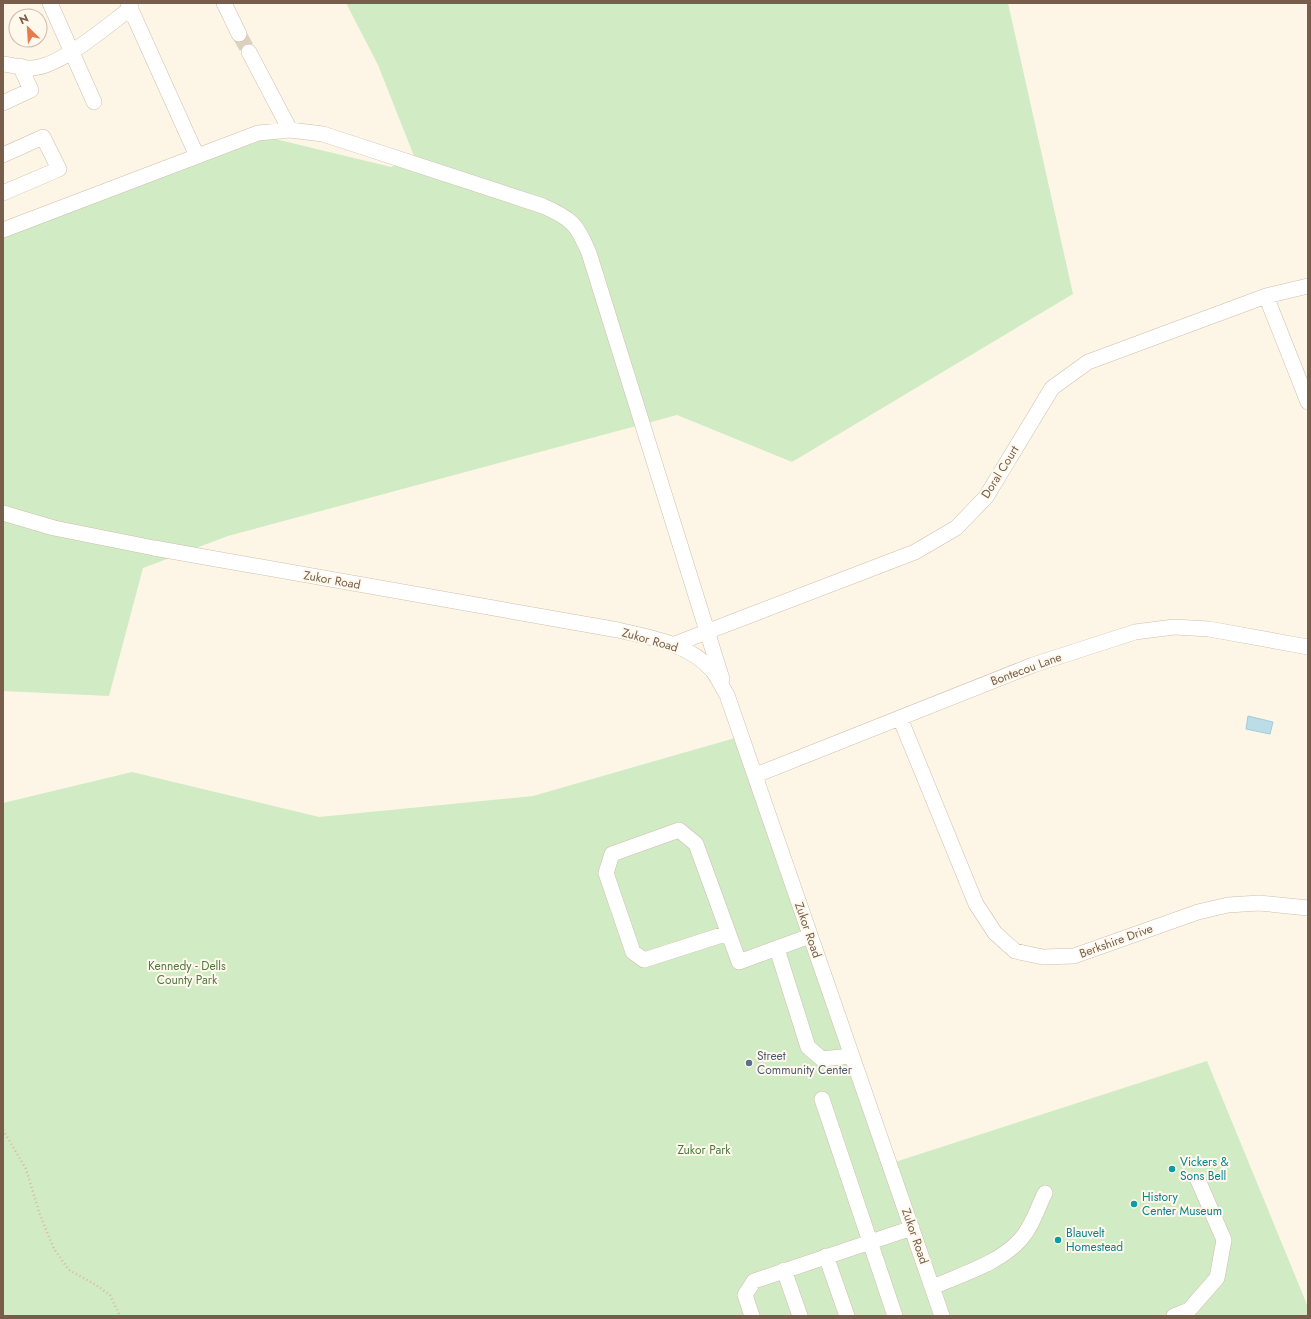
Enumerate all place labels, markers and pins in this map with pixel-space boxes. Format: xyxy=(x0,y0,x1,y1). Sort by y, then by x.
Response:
place label: Street Community Center xyxy=(757,1047,853,1079)
marker: Street Community Center xyxy=(744,1058,754,1068)
place label: Vickers & Sons Bell xyxy=(1180,1153,1229,1185)
marker: Vickers & Sons Bell xyxy=(1167,1164,1177,1174)
place label: History Center Museum xyxy=(1142,1188,1222,1220)
marker: History Center Museum xyxy=(1129,1199,1139,1209)
place label: Blauvelt Homestead xyxy=(1066,1224,1123,1256)
marker: Blauvelt Homestead xyxy=(1053,1235,1063,1245)

